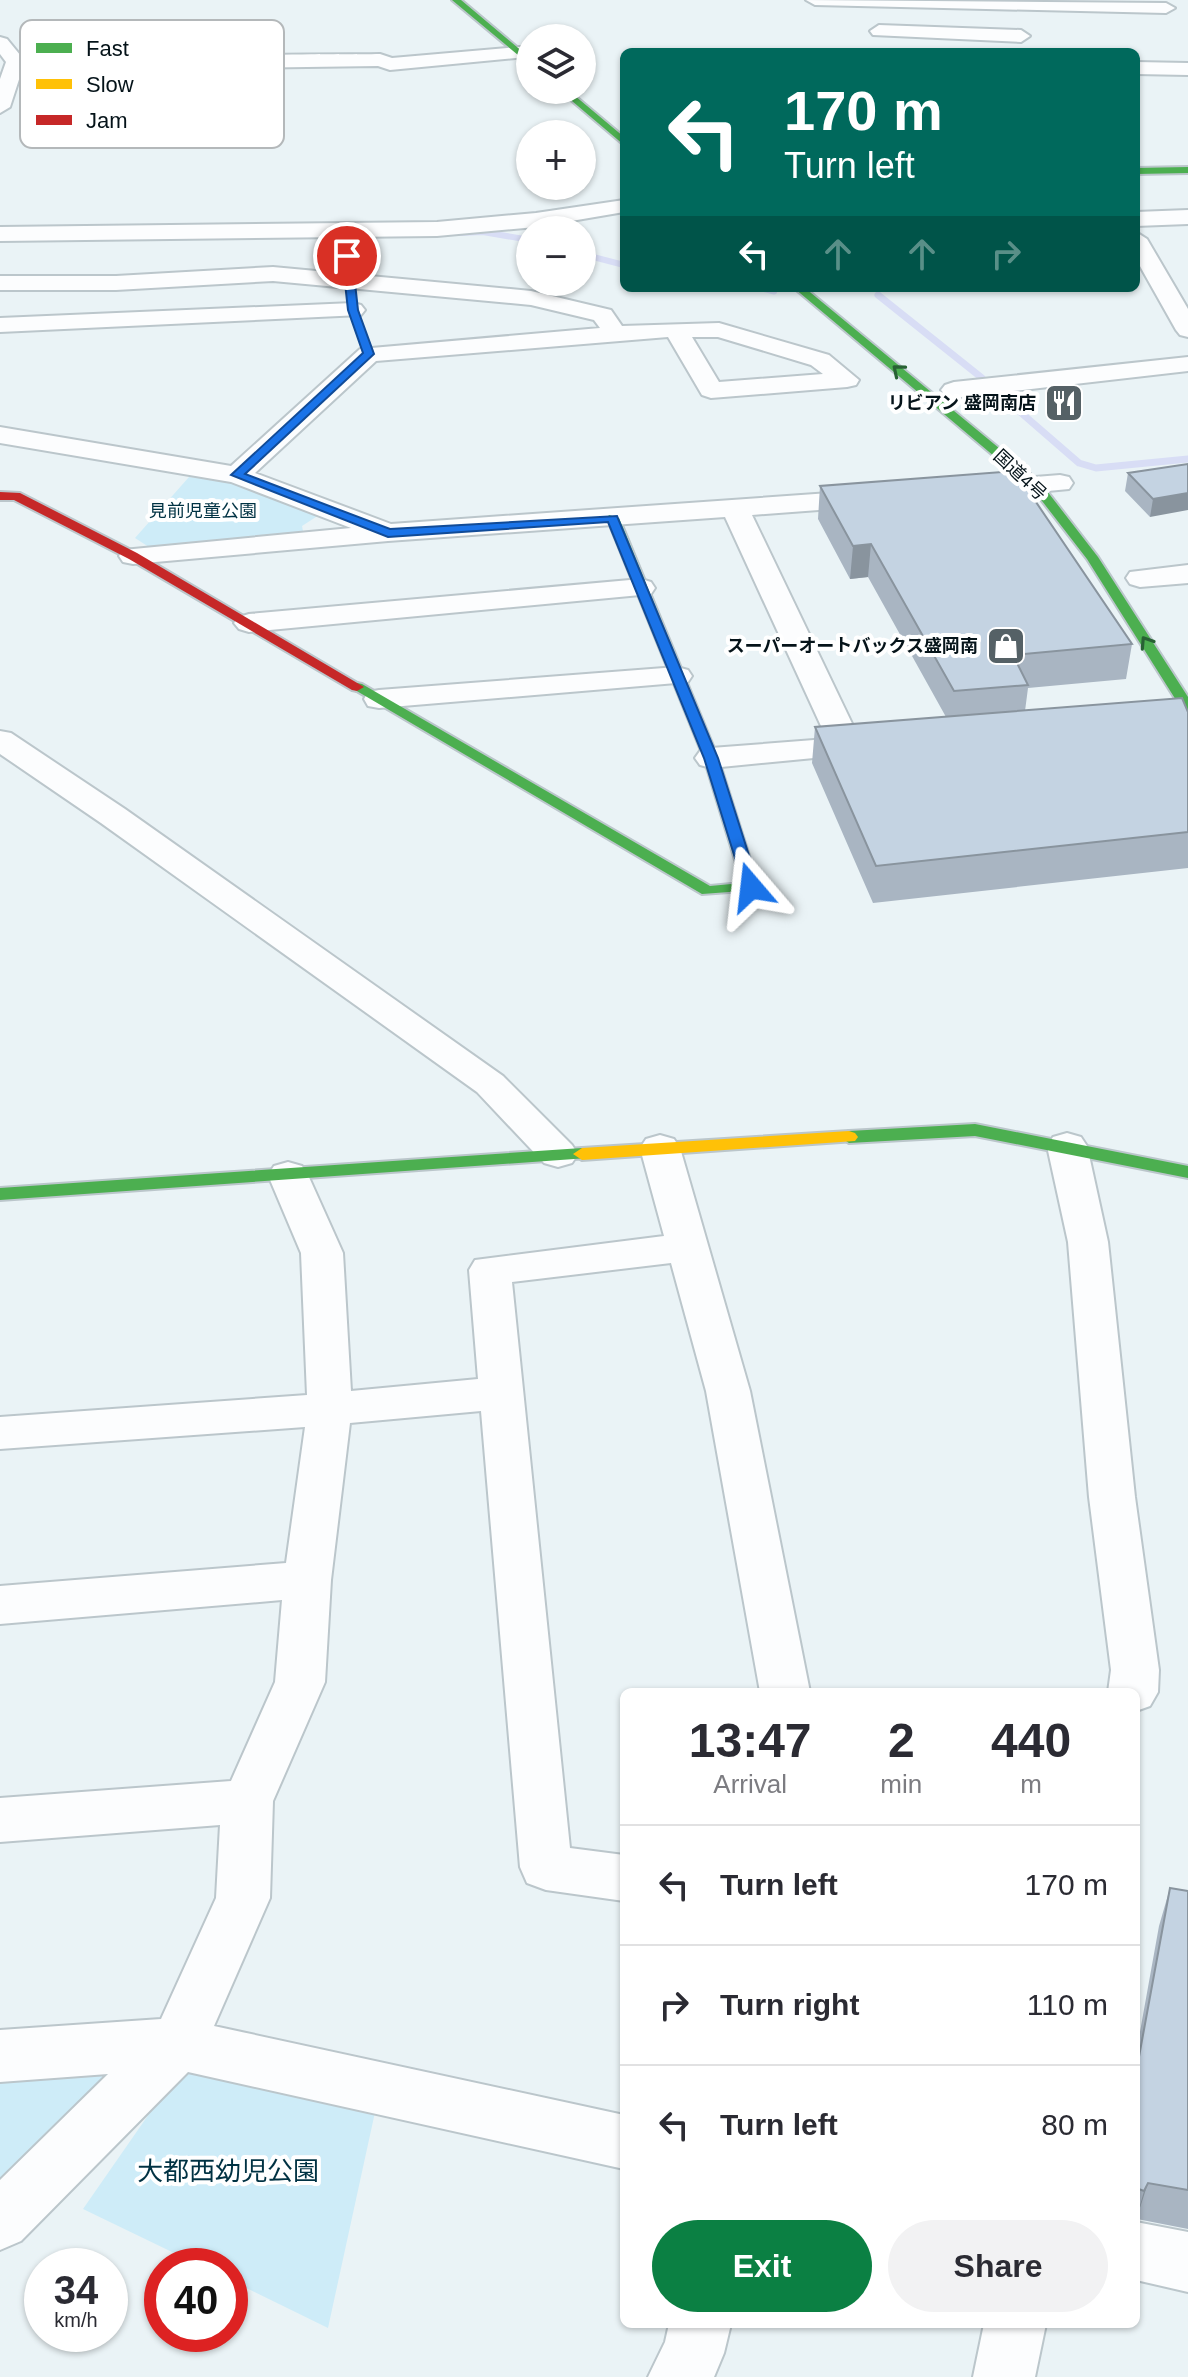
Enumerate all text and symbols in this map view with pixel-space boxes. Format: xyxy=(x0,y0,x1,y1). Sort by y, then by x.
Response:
legend xyxy=(20,20,284,148)
map controls xyxy=(516,24,596,296)
button: layers xyxy=(516,24,596,104)
text: Fast xyxy=(86,36,129,61)
text: Slow xyxy=(86,72,134,97)
text: 170 m xyxy=(784,79,943,142)
icon: left xyxy=(652,80,756,184)
text: Jam xyxy=(86,108,128,133)
button: + xyxy=(516,120,596,200)
text: Turn left xyxy=(784,145,915,186)
button: − xyxy=(516,216,596,296)
pin xyxy=(313,222,381,290)
icon: left xyxy=(732,232,776,276)
icon: ahead xyxy=(816,232,860,276)
icon: ahead xyxy=(900,232,944,276)
icon: right xyxy=(984,232,1028,276)
icon: arrive xyxy=(325,234,369,278)
one-way arrow xyxy=(893,365,907,380)
restaurant icon: リビアン 盛岡南店 xyxy=(1043,382,1085,424)
place label: リビアン 盛岡南店 xyxy=(888,393,1036,413)
street label: 国道4号 xyxy=(990,446,1050,504)
park label: 見前児童公園 xyxy=(149,501,257,521)
shop icon: スーパーオートバックス盛岡南 xyxy=(985,625,1027,667)
place label: スーパーオートバックス盛岡南 xyxy=(727,636,978,656)
one-way arrow xyxy=(1141,637,1156,651)
position arrow xyxy=(709,845,793,929)
text: 13:47 xyxy=(689,1714,812,1767)
text: 2 xyxy=(888,1714,915,1767)
text: 440 xyxy=(991,1714,1071,1767)
text: Arrival xyxy=(713,1769,787,1799)
text: min xyxy=(880,1769,922,1799)
text: m xyxy=(1020,1769,1042,1799)
icon: left xyxy=(652,1863,696,1907)
text: Turn left xyxy=(720,1868,838,1901)
text: 170 m xyxy=(1025,1868,1108,1901)
icon: right xyxy=(652,1983,696,2027)
text: Turn right xyxy=(720,1988,859,2021)
text: 110 m xyxy=(1027,1988,1108,2021)
icon: left xyxy=(652,2103,696,2147)
text: Turn left xyxy=(720,2108,838,2141)
text: 80 m xyxy=(1041,2108,1108,2141)
park label: 大都西幼児公園 xyxy=(137,2156,319,2186)
button: Exit xyxy=(652,2220,872,2312)
button: Share xyxy=(888,2220,1108,2312)
speed limit sign: 40 xyxy=(144,2248,248,2352)
text: 34 xyxy=(54,2268,98,2312)
text: km/h xyxy=(54,2309,98,2331)

